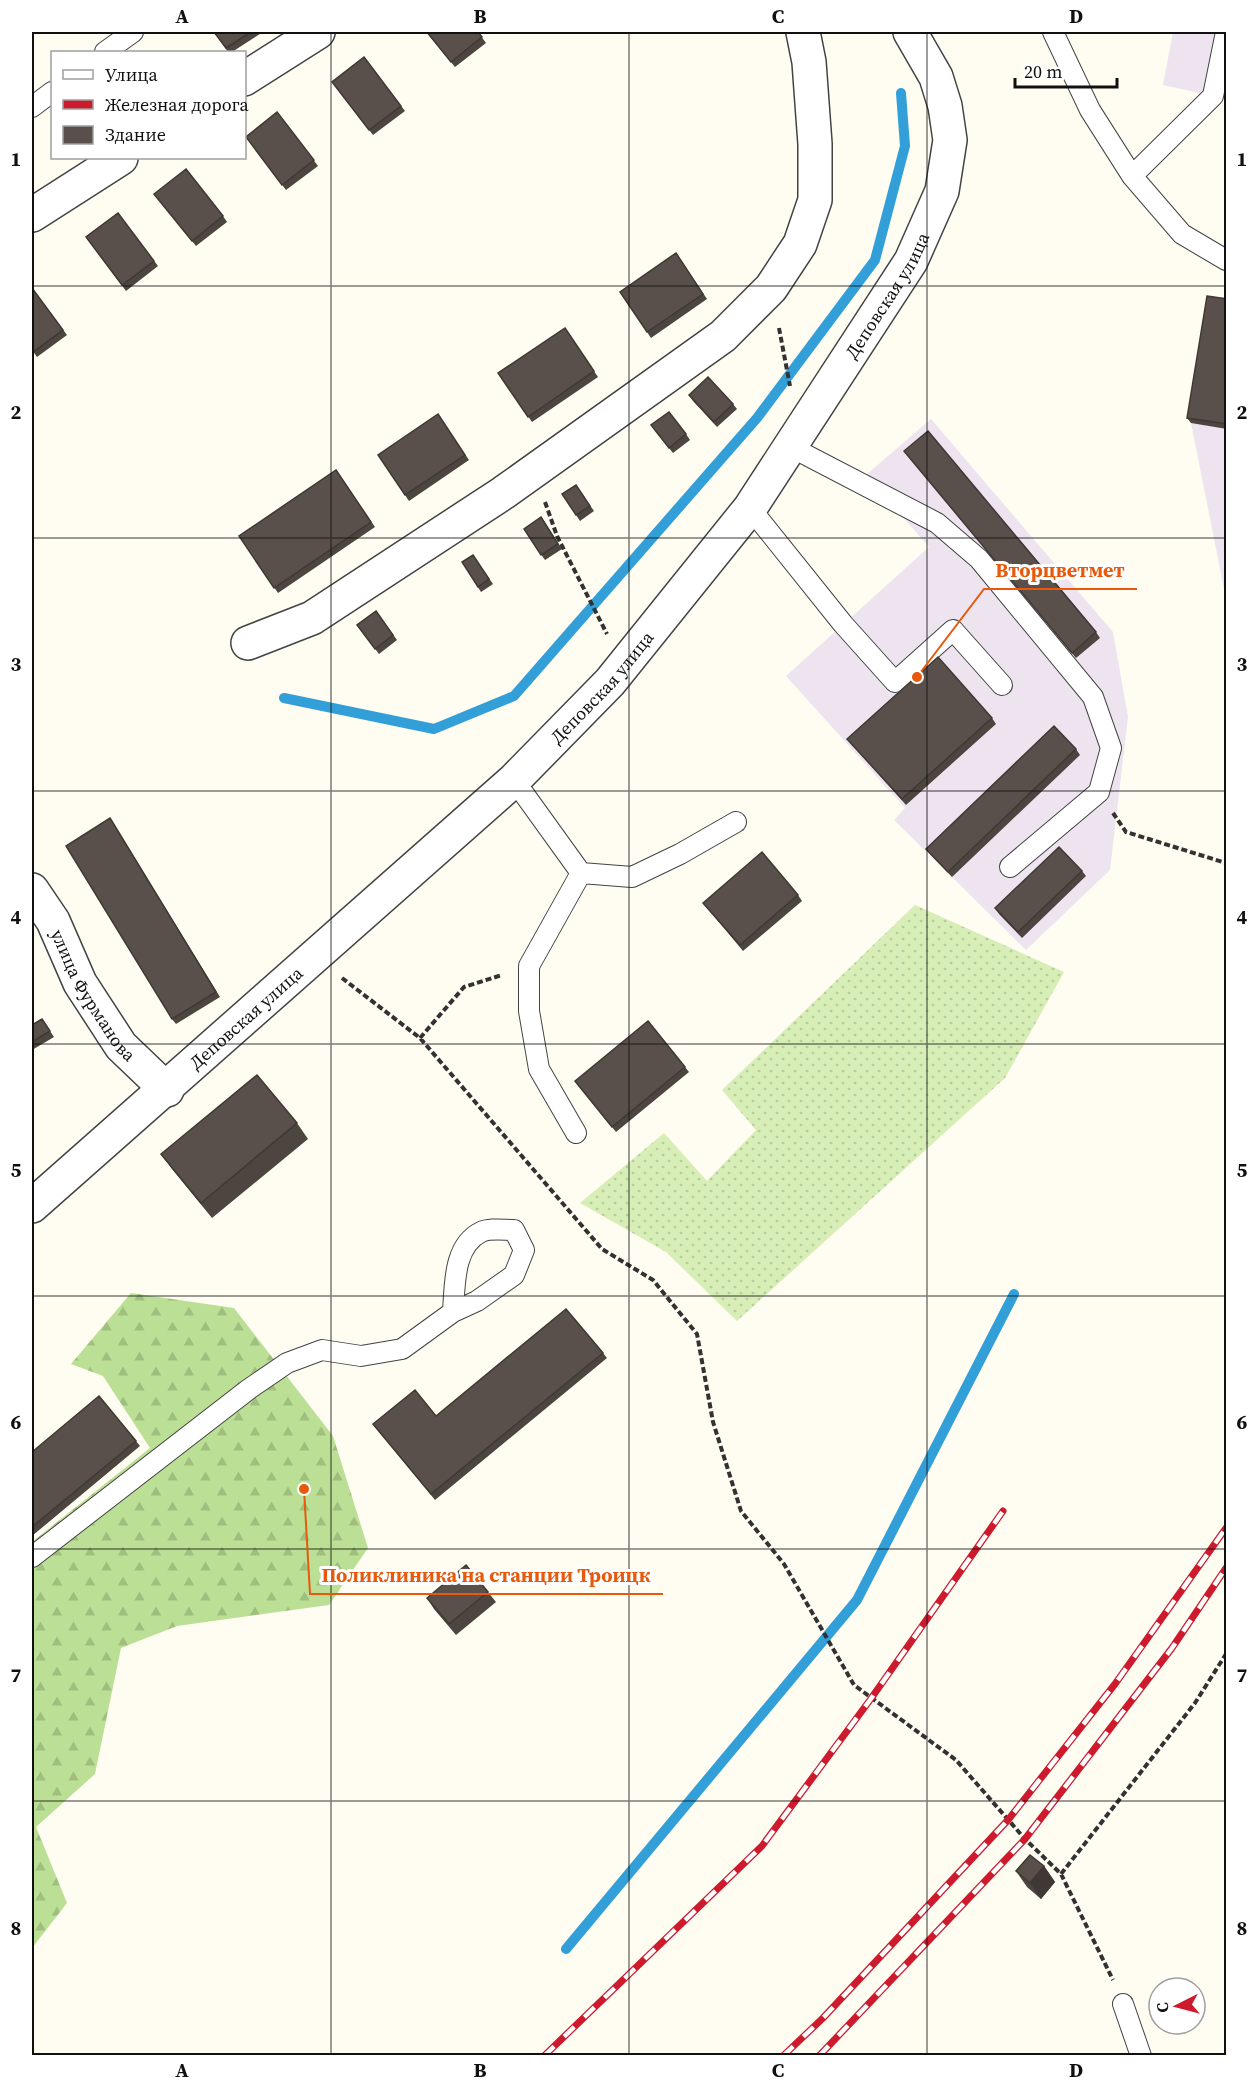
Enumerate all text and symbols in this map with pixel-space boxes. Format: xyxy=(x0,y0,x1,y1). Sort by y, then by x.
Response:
text: A xyxy=(175,2,189,30)
text: B xyxy=(473,2,487,30)
text: C xyxy=(772,2,784,30)
text: D xyxy=(1069,2,1083,30)
legend xyxy=(51,51,246,159)
scale bar xyxy=(1015,51,1117,89)
text: 20 m xyxy=(1024,59,1062,84)
text: Улица xyxy=(105,62,158,87)
text: Железная дорога xyxy=(105,92,250,117)
text: Здание xyxy=(105,122,166,147)
text: 1 xyxy=(11,145,21,173)
text: 1 xyxy=(1237,145,1247,173)
street label: Деповская улица xyxy=(839,227,935,363)
text: 2 xyxy=(11,398,22,426)
text: 2 xyxy=(1237,398,1248,426)
callout: Вторцветмет xyxy=(984,551,1137,589)
text: Вторцветмет xyxy=(995,556,1125,584)
street label: Деповская улица xyxy=(544,625,659,749)
text: 3 xyxy=(11,650,22,678)
text: 3 xyxy=(1237,650,1248,678)
text: 4 xyxy=(11,903,22,931)
text: 4 xyxy=(1237,903,1248,931)
street label: улица Фурманова xyxy=(45,925,142,1067)
street label: Деповская улица xyxy=(183,960,308,1074)
text: 5 xyxy=(11,1156,22,1184)
text: 5 xyxy=(1237,1156,1248,1184)
text: 6 xyxy=(11,1408,22,1436)
text: 6 xyxy=(1237,1408,1248,1436)
callout: Поликлиника на станции Троицк xyxy=(310,1556,663,1594)
text: Поликлиника на станции Троицк xyxy=(321,1561,651,1589)
text: 7 xyxy=(11,1661,22,1689)
text: 7 xyxy=(1237,1661,1248,1689)
text: 8 xyxy=(11,1914,21,1942)
text: 8 xyxy=(1237,1914,1247,1942)
north arrow xyxy=(1147,1976,1207,2036)
text: С xyxy=(1151,2001,1174,2014)
text: A xyxy=(175,2056,189,2084)
text: B xyxy=(473,2056,487,2084)
text: C xyxy=(772,2056,784,2084)
text: D xyxy=(1069,2056,1083,2084)

